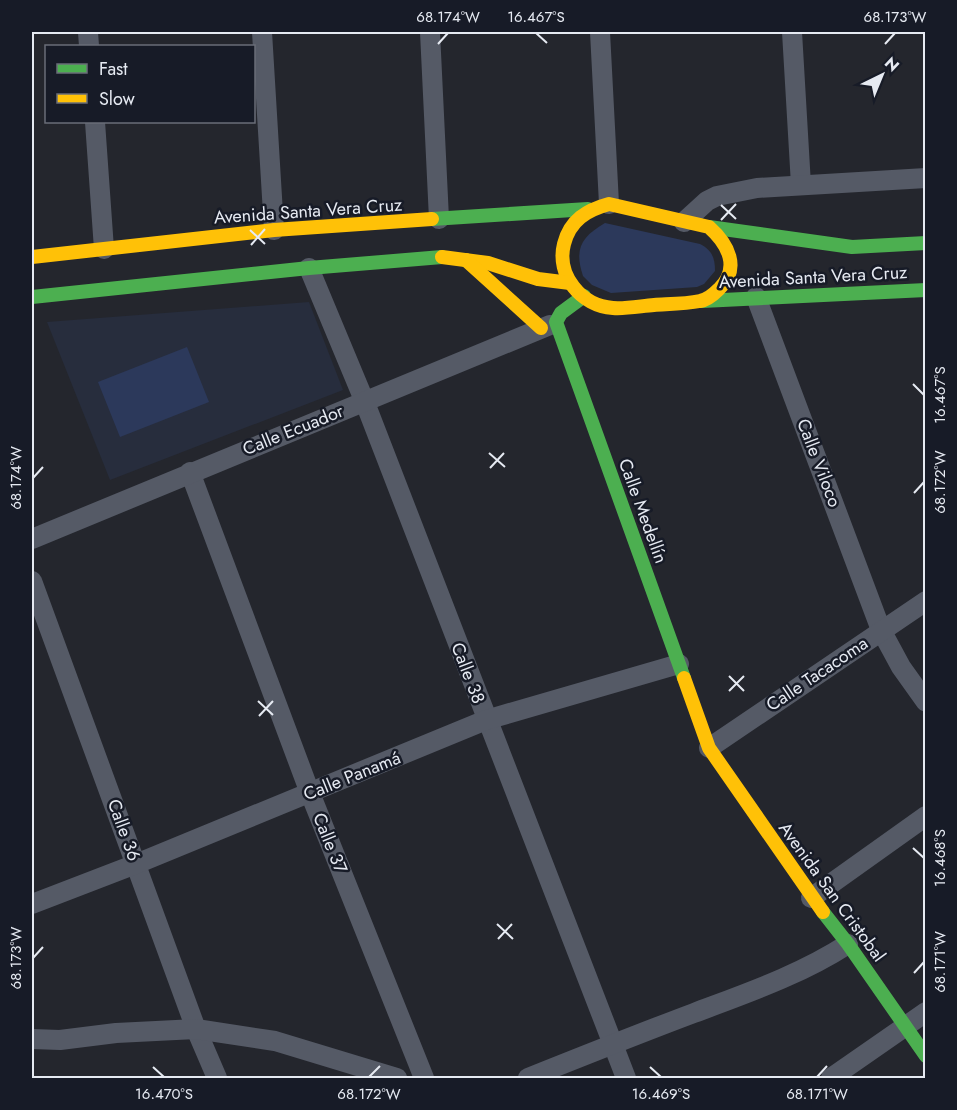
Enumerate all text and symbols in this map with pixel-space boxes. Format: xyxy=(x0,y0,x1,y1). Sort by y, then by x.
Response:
text: 68.174°W xyxy=(416,6,480,28)
text: 16.467°S xyxy=(507,6,565,28)
text: 68.173°W xyxy=(864,6,927,28)
legend xyxy=(45,45,255,123)
north arrow xyxy=(852,45,912,105)
text: N xyxy=(879,52,904,77)
text: Fast xyxy=(99,56,128,82)
text: Slow xyxy=(99,86,136,112)
street label: Avenida Santa Vera Cruz xyxy=(213,191,404,231)
street label: Avenida Santa Vera Cruz xyxy=(718,259,909,295)
text: 16.467°S xyxy=(929,366,951,424)
street label: Calle Ecuador xyxy=(239,398,348,462)
street label: Calle Viloco xyxy=(790,415,848,511)
text: 68.174°W xyxy=(5,446,27,510)
text: 68.172°W xyxy=(929,450,951,514)
street label: Calle Medellín xyxy=(612,455,674,567)
street label: Calle Tacacoma xyxy=(761,630,873,718)
street label: Calle 38 xyxy=(444,639,492,707)
street label: Calle Panamá xyxy=(299,745,405,807)
street label: Calle 36 xyxy=(101,795,147,865)
street label: Calle 37 xyxy=(306,809,354,878)
street label: Avenida San Cristobal xyxy=(772,817,892,967)
text: 16.468°S xyxy=(929,829,951,887)
text: 68.173°W xyxy=(5,926,27,989)
text: 68.171°W xyxy=(929,931,951,993)
text: 16.470°S xyxy=(135,1083,193,1105)
text: 68.172°W xyxy=(337,1083,401,1105)
text: 16.469°S xyxy=(632,1083,690,1105)
text: 68.171°W xyxy=(786,1083,848,1105)

